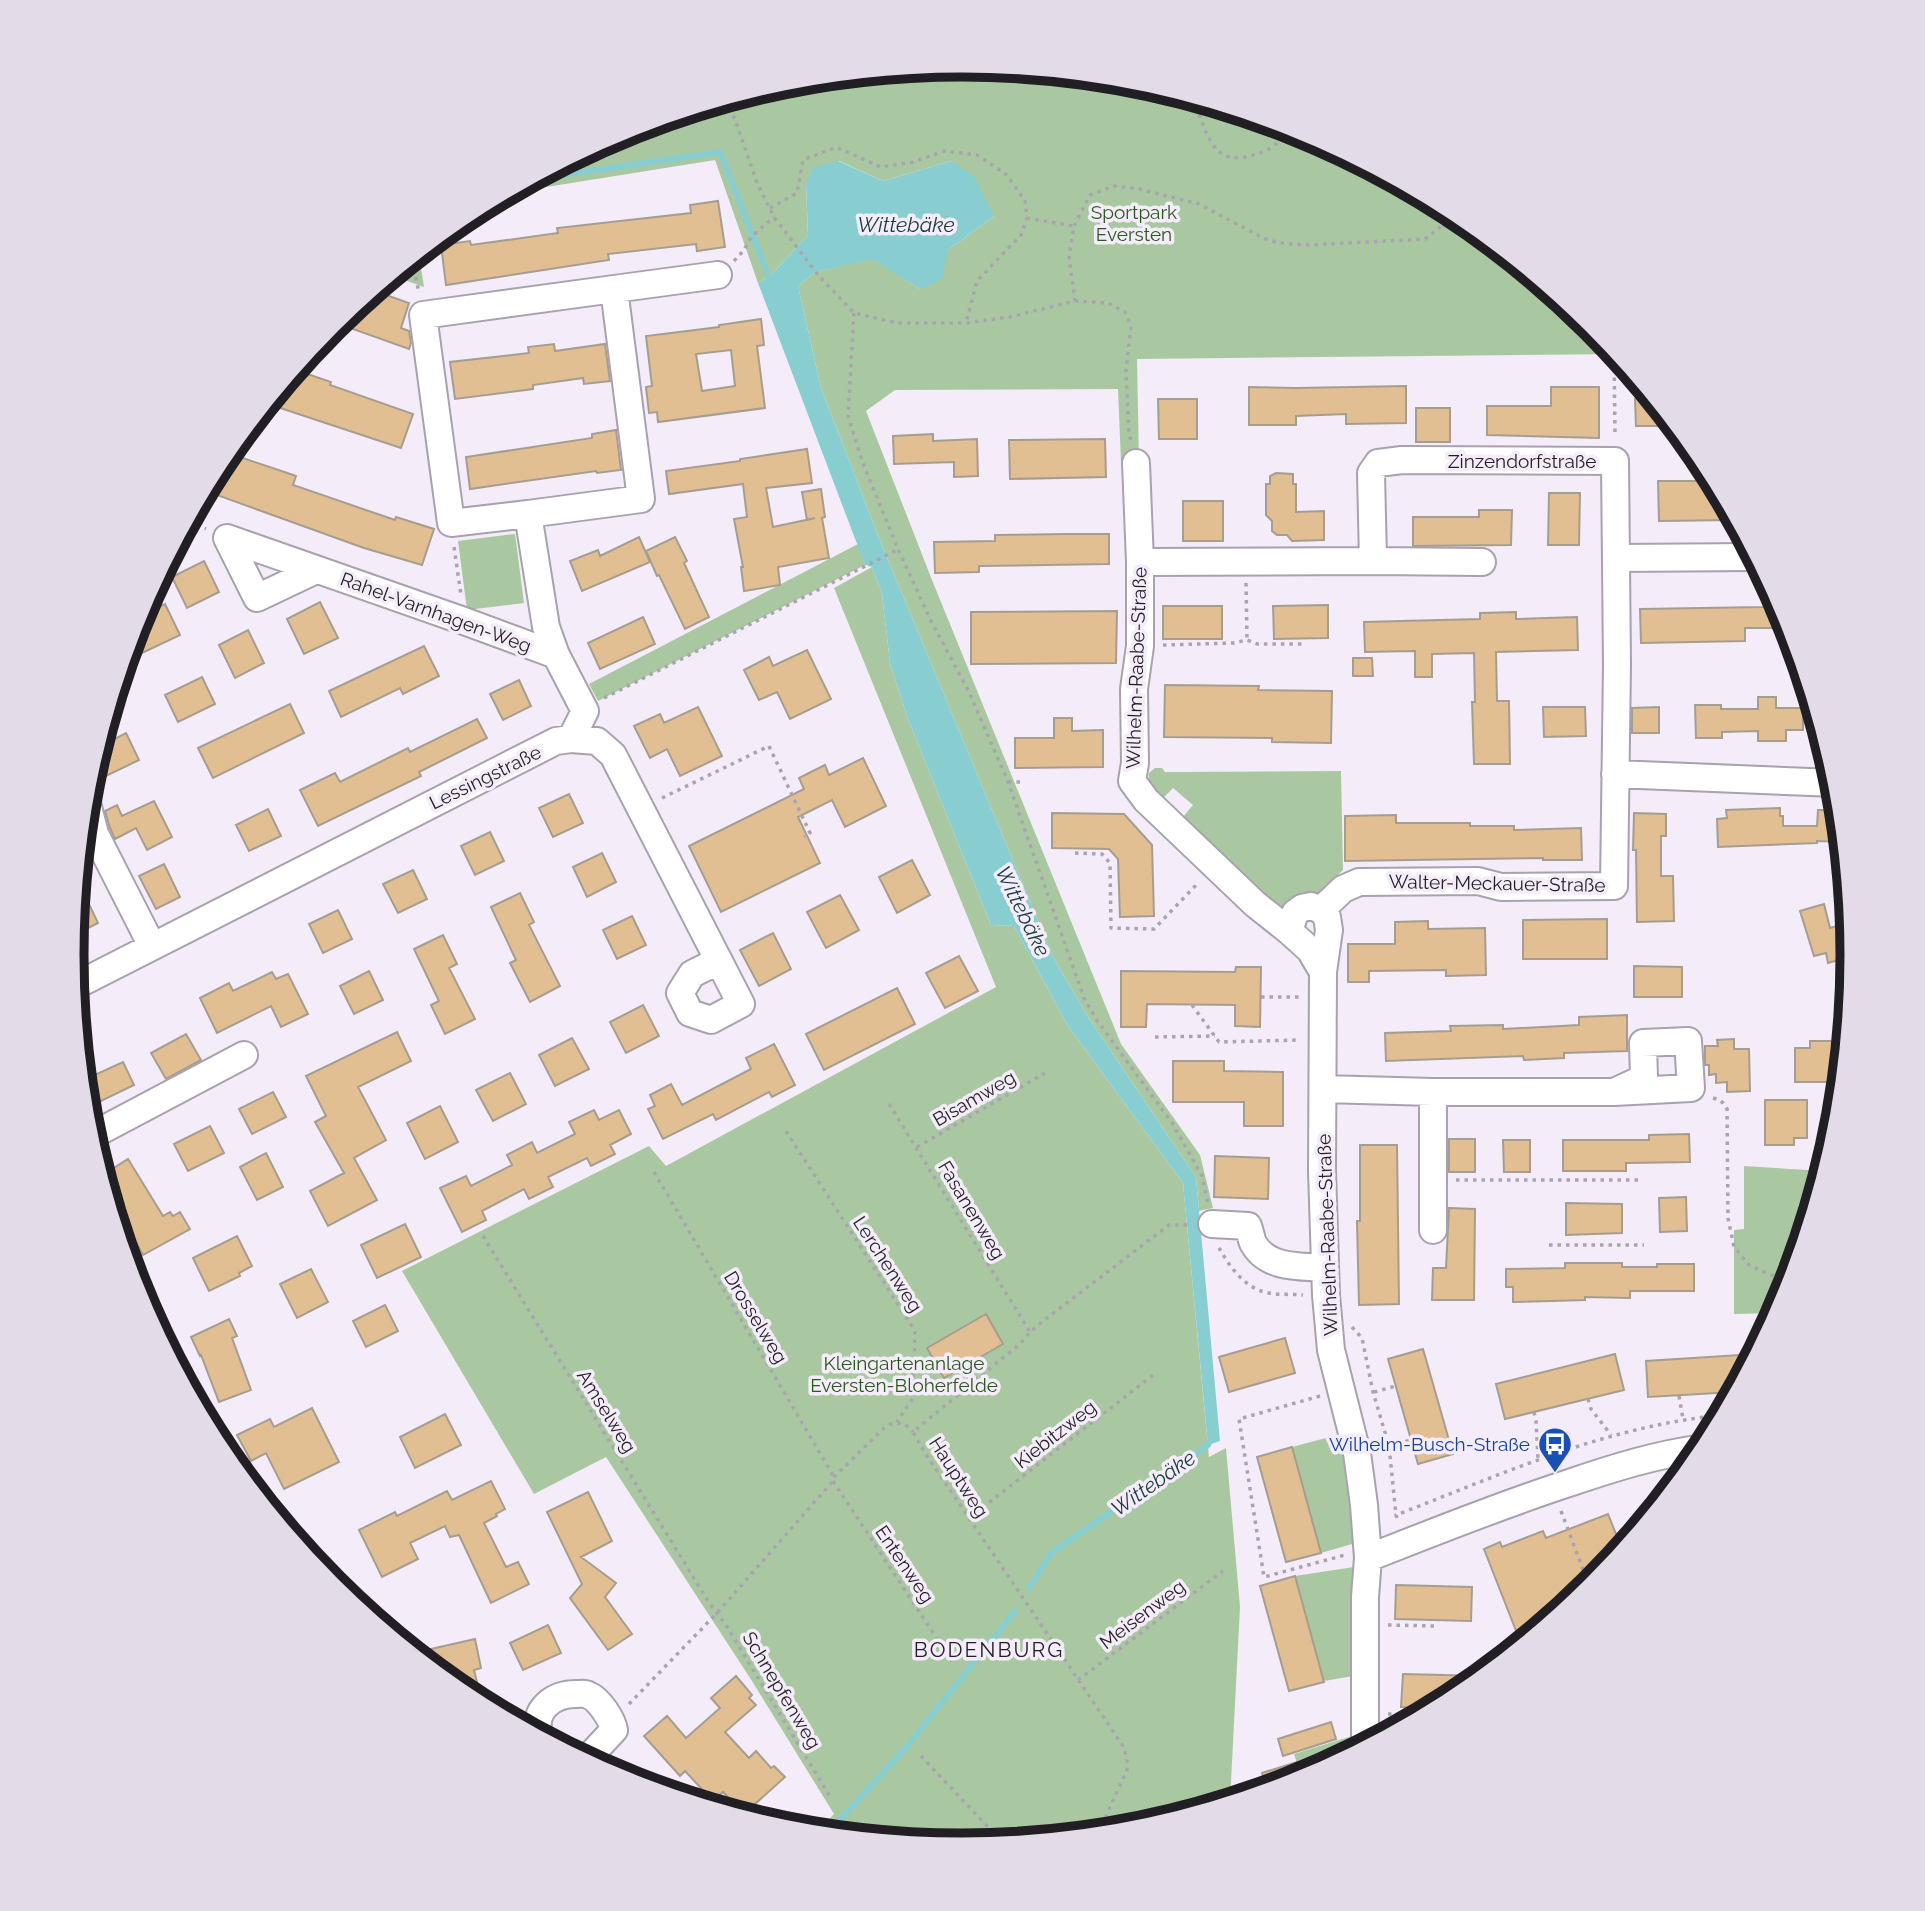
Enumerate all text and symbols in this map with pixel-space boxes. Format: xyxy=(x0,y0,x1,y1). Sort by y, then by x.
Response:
park label: Sportpark Eversten xyxy=(1091,201,1177,245)
water label: Wittebäke xyxy=(857,212,955,237)
street label: Zinzendorfstraße xyxy=(1448,450,1596,472)
street label: Rahel-Varnhagen-Weg xyxy=(338,567,534,657)
street label: Wilhelm-Raabe-Straße xyxy=(1121,567,1151,769)
street label: Lessingstraße xyxy=(426,740,544,814)
water label: Wittebäke xyxy=(990,862,1056,960)
street label: Walter-Meckauer-Straße xyxy=(1388,870,1606,896)
street label: Bisamweg xyxy=(929,1066,1019,1130)
street label: Wilhelm-Raabe-Straße xyxy=(1312,1134,1342,1336)
street label: Fasanenweg xyxy=(934,1157,1010,1263)
street label: Lerchenweg xyxy=(849,1212,927,1316)
street label: Drosselweg xyxy=(720,1267,792,1367)
park label: Kleingartenanlage Eversten-Bloherfelde xyxy=(810,1352,998,1396)
street label: Amselweg xyxy=(573,1366,641,1456)
street label: Kiebitzweg xyxy=(1010,1395,1100,1473)
bus stop icon: Wilhelm-Busch-Straße xyxy=(1536,1425,1574,1474)
street label: Hauptweg xyxy=(925,1433,993,1521)
place label: Wilhelm-Busch-Straße xyxy=(1329,1433,1530,1455)
water label: Wittebäke xyxy=(1106,1445,1200,1521)
street label: Entenweg xyxy=(871,1521,939,1607)
street label: Meisenweg xyxy=(1095,1575,1189,1653)
street label: Schnepfenweg xyxy=(738,1627,826,1753)
district label: BODENBURG xyxy=(914,1637,1064,1662)

